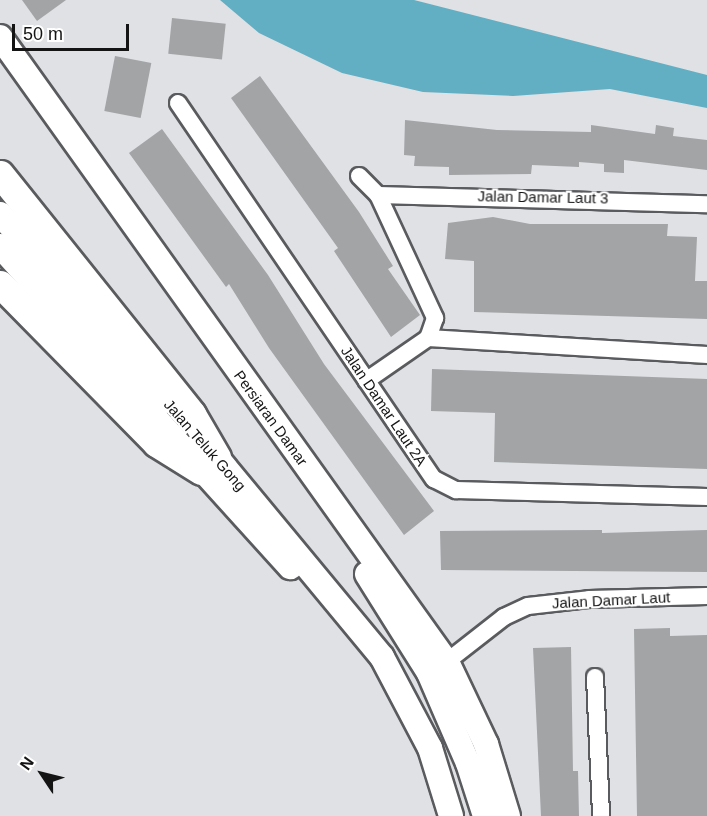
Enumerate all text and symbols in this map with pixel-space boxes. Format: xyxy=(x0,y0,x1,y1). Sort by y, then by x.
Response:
scale bar xyxy=(15,12,132,50)
text: 50 m xyxy=(23,24,63,44)
street label: Jalan Damar Laut 3 xyxy=(477,187,609,207)
street label: Jalan Damar Laut 2A xyxy=(337,343,431,469)
street label: Persiaran Damar xyxy=(230,367,312,469)
street label: Jalan Teluk Gong xyxy=(160,395,250,495)
street label: Jalan Damar Laut xyxy=(551,588,671,612)
north arrow xyxy=(12,744,72,804)
text: N xyxy=(17,754,37,773)

